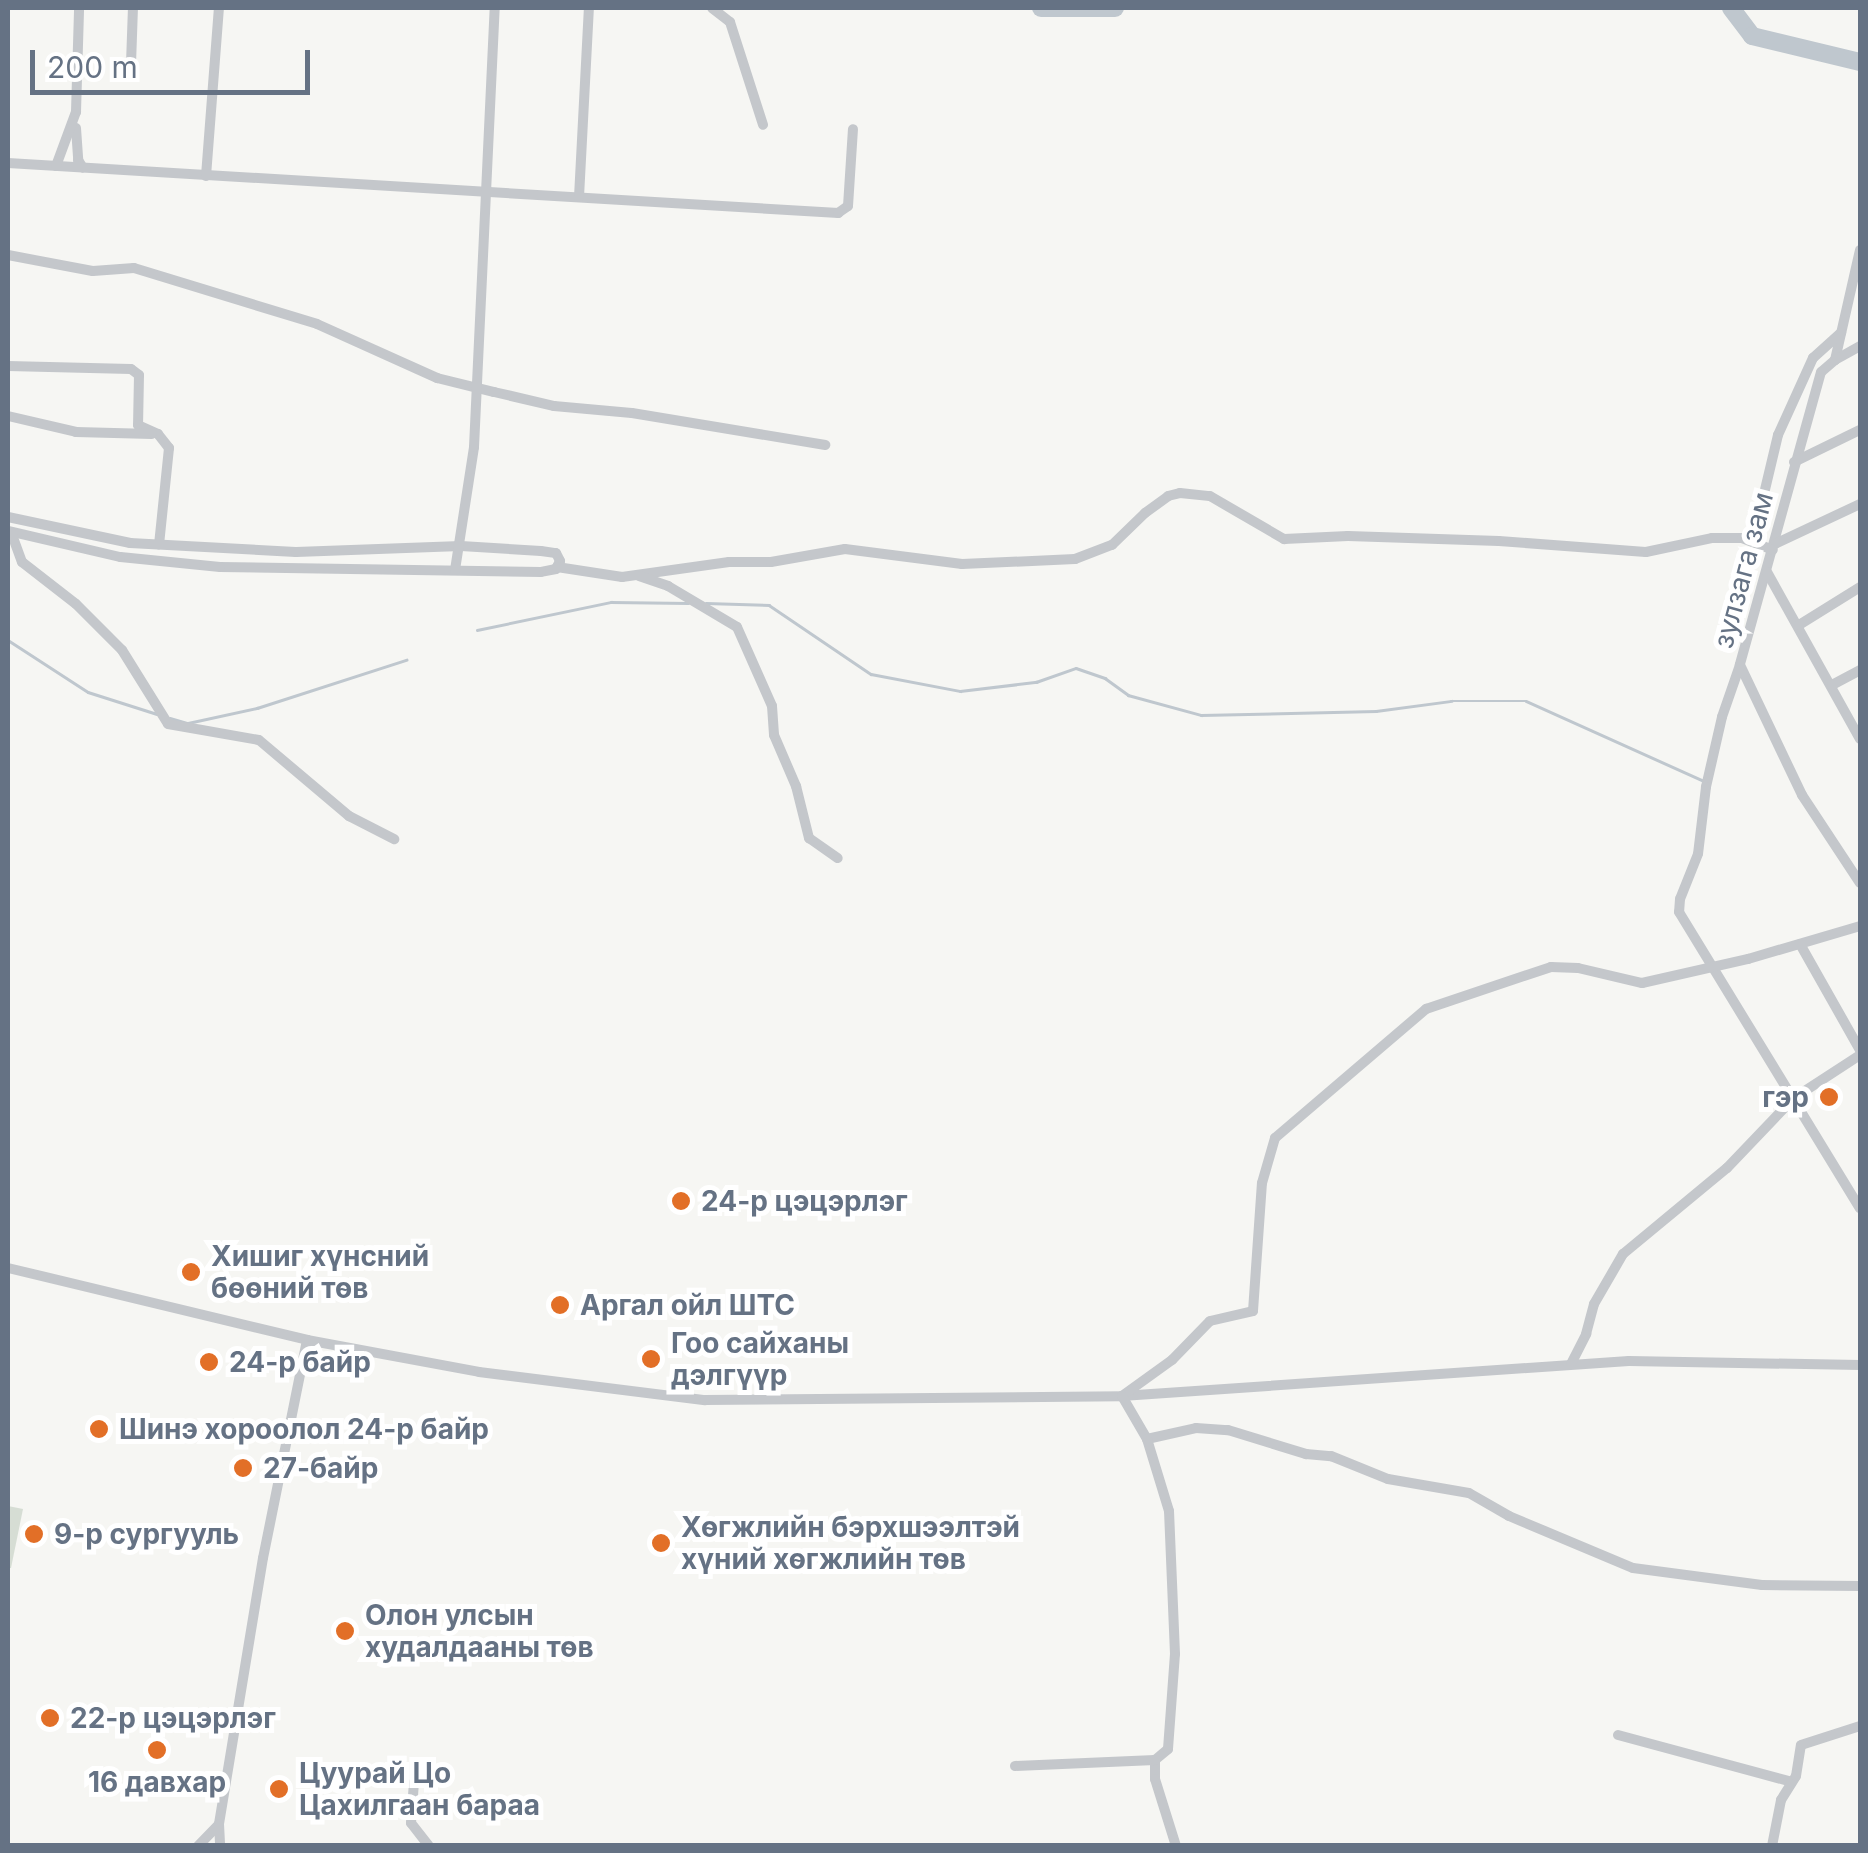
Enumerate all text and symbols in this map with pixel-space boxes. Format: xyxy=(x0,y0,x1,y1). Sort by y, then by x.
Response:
scale bar xyxy=(35,30,315,92)
text: 200 m xyxy=(47,49,138,85)
street label: зулзага зам xyxy=(1706,488,1780,652)
place label: гэр xyxy=(1762,1080,1809,1114)
marker: гэр xyxy=(1818,1086,1840,1108)
place label: 24-р цэцэрлэг xyxy=(701,1184,908,1218)
marker: 24-р цэцэрлэг xyxy=(670,1190,692,1212)
place label: Хишиг хүнсний бөөний төв xyxy=(211,1239,429,1305)
marker: Хишиг хүнсний бөөний төв xyxy=(180,1261,202,1283)
place label: Аргал ойл ШТС xyxy=(580,1288,795,1322)
marker: Аргал ойл ШТС xyxy=(549,1294,571,1316)
place label: Гоо сайханы дэлгүүр xyxy=(671,1326,849,1392)
place label: 24-р байр xyxy=(229,1345,371,1379)
marker: Гоо сайханы дэлгүүр xyxy=(640,1348,662,1370)
marker: 24-р байр xyxy=(198,1351,220,1373)
place label: Шинэ хороолол 24-р байр xyxy=(119,1412,489,1446)
marker: Шинэ хороолол 24-р байр xyxy=(88,1418,110,1440)
place label: 27-байр xyxy=(263,1451,378,1485)
marker: 27-байр xyxy=(232,1457,254,1479)
place label: Хөгжлийн бэрхшээлтэй хүний хөгжлийн төв xyxy=(681,1510,1020,1576)
place label: 9-р сургууль xyxy=(54,1517,239,1551)
marker: 9-р сургууль xyxy=(23,1523,45,1545)
marker: Хөгжлийн бэрхшээлтэй хүний хөгжлийн төв xyxy=(650,1532,672,1554)
place label: Олон улсын худалдааны төв xyxy=(365,1598,594,1664)
marker: Олон улсын худалдааны төв xyxy=(334,1620,356,1642)
place label: 22-р цэцэрлэг xyxy=(70,1701,276,1735)
marker: 22-р цэцэрлэг xyxy=(39,1707,61,1729)
marker: 16 давхар xyxy=(146,1739,168,1761)
place label: Цуурай Цо Цахилгаан бараа xyxy=(299,1756,540,1822)
place label: 16 давхар xyxy=(88,1765,226,1799)
marker: Цуурай Цо Цахилгаан бараа xyxy=(268,1778,290,1800)

